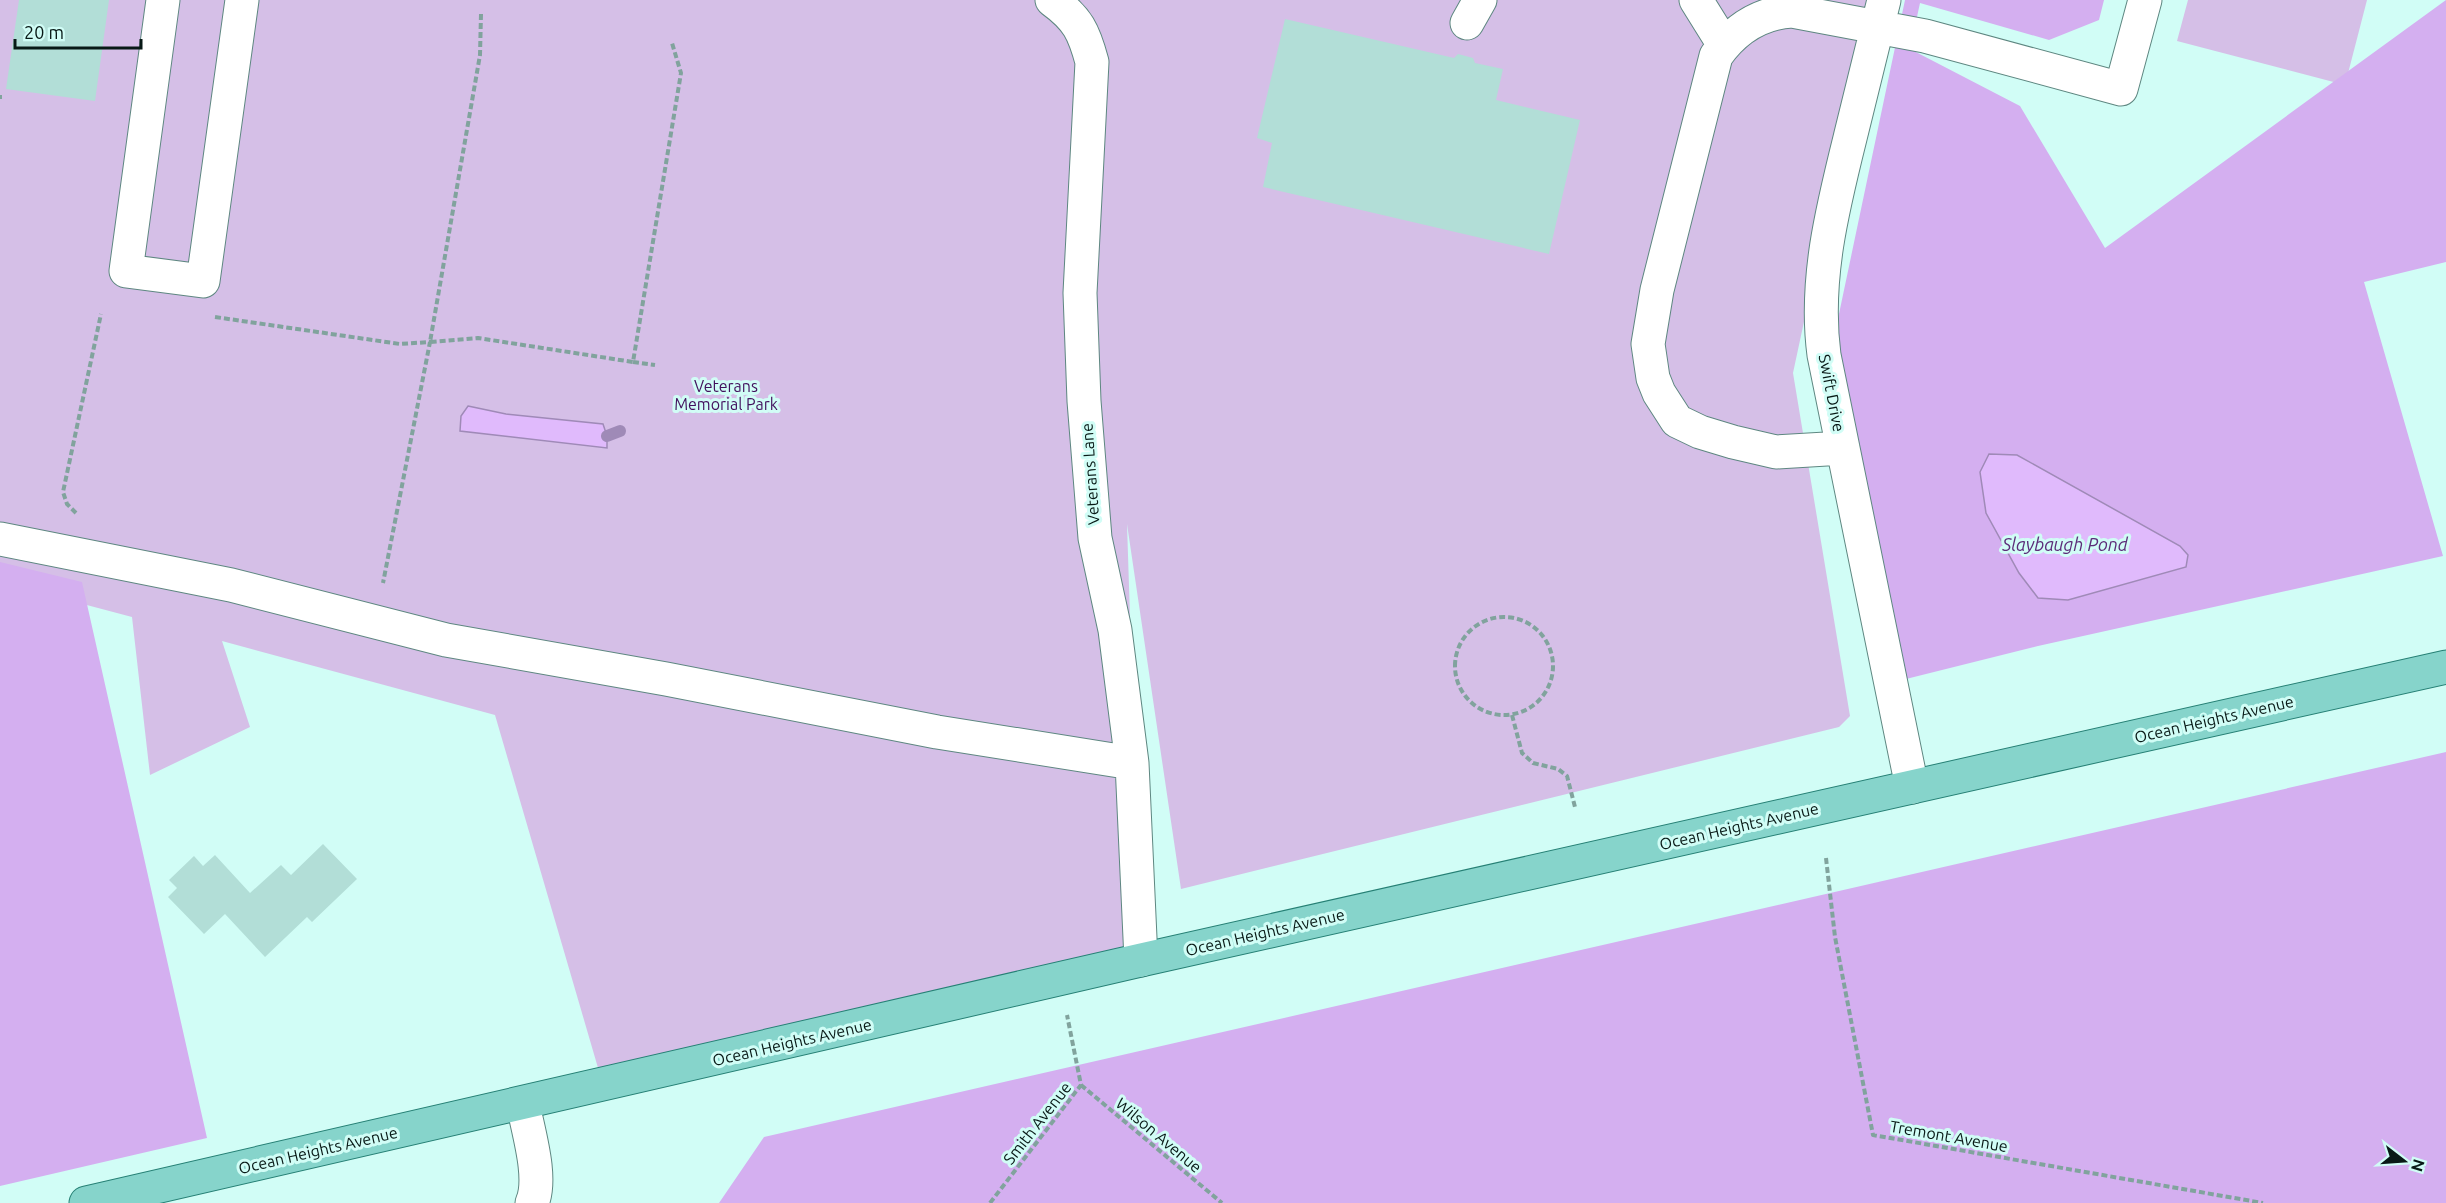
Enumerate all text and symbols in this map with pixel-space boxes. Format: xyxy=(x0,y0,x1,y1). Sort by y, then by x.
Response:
scale bar xyxy=(15,12,141,50)
text: 20 m xyxy=(24,22,64,42)
street label: Swift Drive xyxy=(1816,353,1848,433)
park label: Veterans Memorial Park xyxy=(674,377,778,413)
street label: Veterans Lane xyxy=(1077,423,1103,525)
water label: Slaybaugh Pond xyxy=(2001,534,2129,554)
street label: Ocean Heights Avenue xyxy=(2133,692,2295,746)
street label: Ocean Heights Avenue xyxy=(1658,799,1820,853)
street label: Ocean Heights Avenue xyxy=(1184,905,1346,959)
street label: Ocean Heights Avenue xyxy=(711,1015,873,1069)
street label: Smith Avenue xyxy=(999,1078,1075,1168)
street label: Wilson Avenue xyxy=(1113,1094,1205,1176)
street label: Tremont Avenue xyxy=(1889,1117,2009,1155)
street label: Ocean Heights Avenue xyxy=(237,1123,399,1177)
north arrow xyxy=(2374,1131,2434,1191)
text: N xyxy=(2408,1157,2429,1174)

